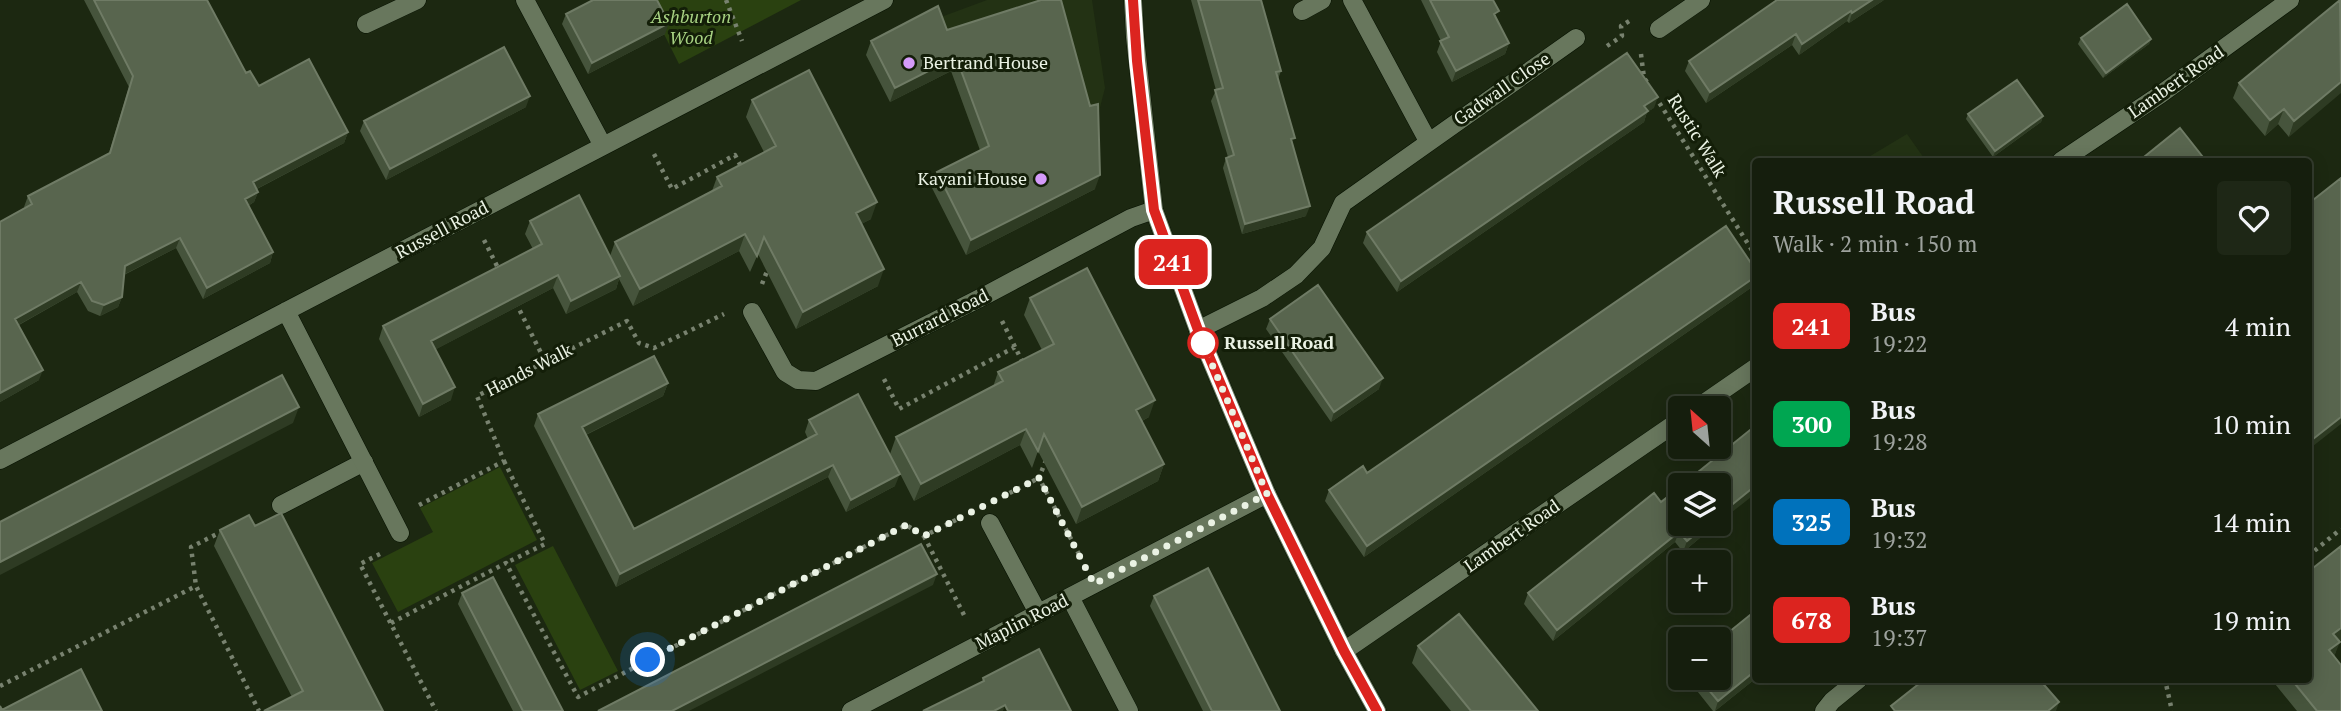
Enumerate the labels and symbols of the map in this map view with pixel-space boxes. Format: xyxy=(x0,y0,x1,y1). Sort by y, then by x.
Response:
park label: Ashburton Wood xyxy=(650,4,731,49)
street label: Lambert Road xyxy=(2123,39,2228,123)
street label: Gadwall Close xyxy=(1448,46,1554,130)
place label: Bertrand House xyxy=(923,50,1048,74)
marker: Bertrand House xyxy=(901,55,917,71)
street label: Rustic Walk xyxy=(1663,89,1733,182)
place label: Kayani House xyxy=(917,166,1027,190)
marker: Kayani House xyxy=(1033,171,1049,187)
street label: Russell Road xyxy=(391,195,492,264)
line badge: 241 xyxy=(1133,239,1213,285)
street label: Burrard Road xyxy=(887,282,992,352)
marker: Russell Road xyxy=(1188,328,1218,358)
place label: Russell Road xyxy=(1224,330,1334,354)
street label: Hands Walk xyxy=(481,337,577,401)
north arrow xyxy=(1668,396,1731,458)
street label: Lambert Road xyxy=(1459,493,1564,577)
street label: Maplin Road xyxy=(971,588,1072,655)
your location xyxy=(630,642,665,677)

